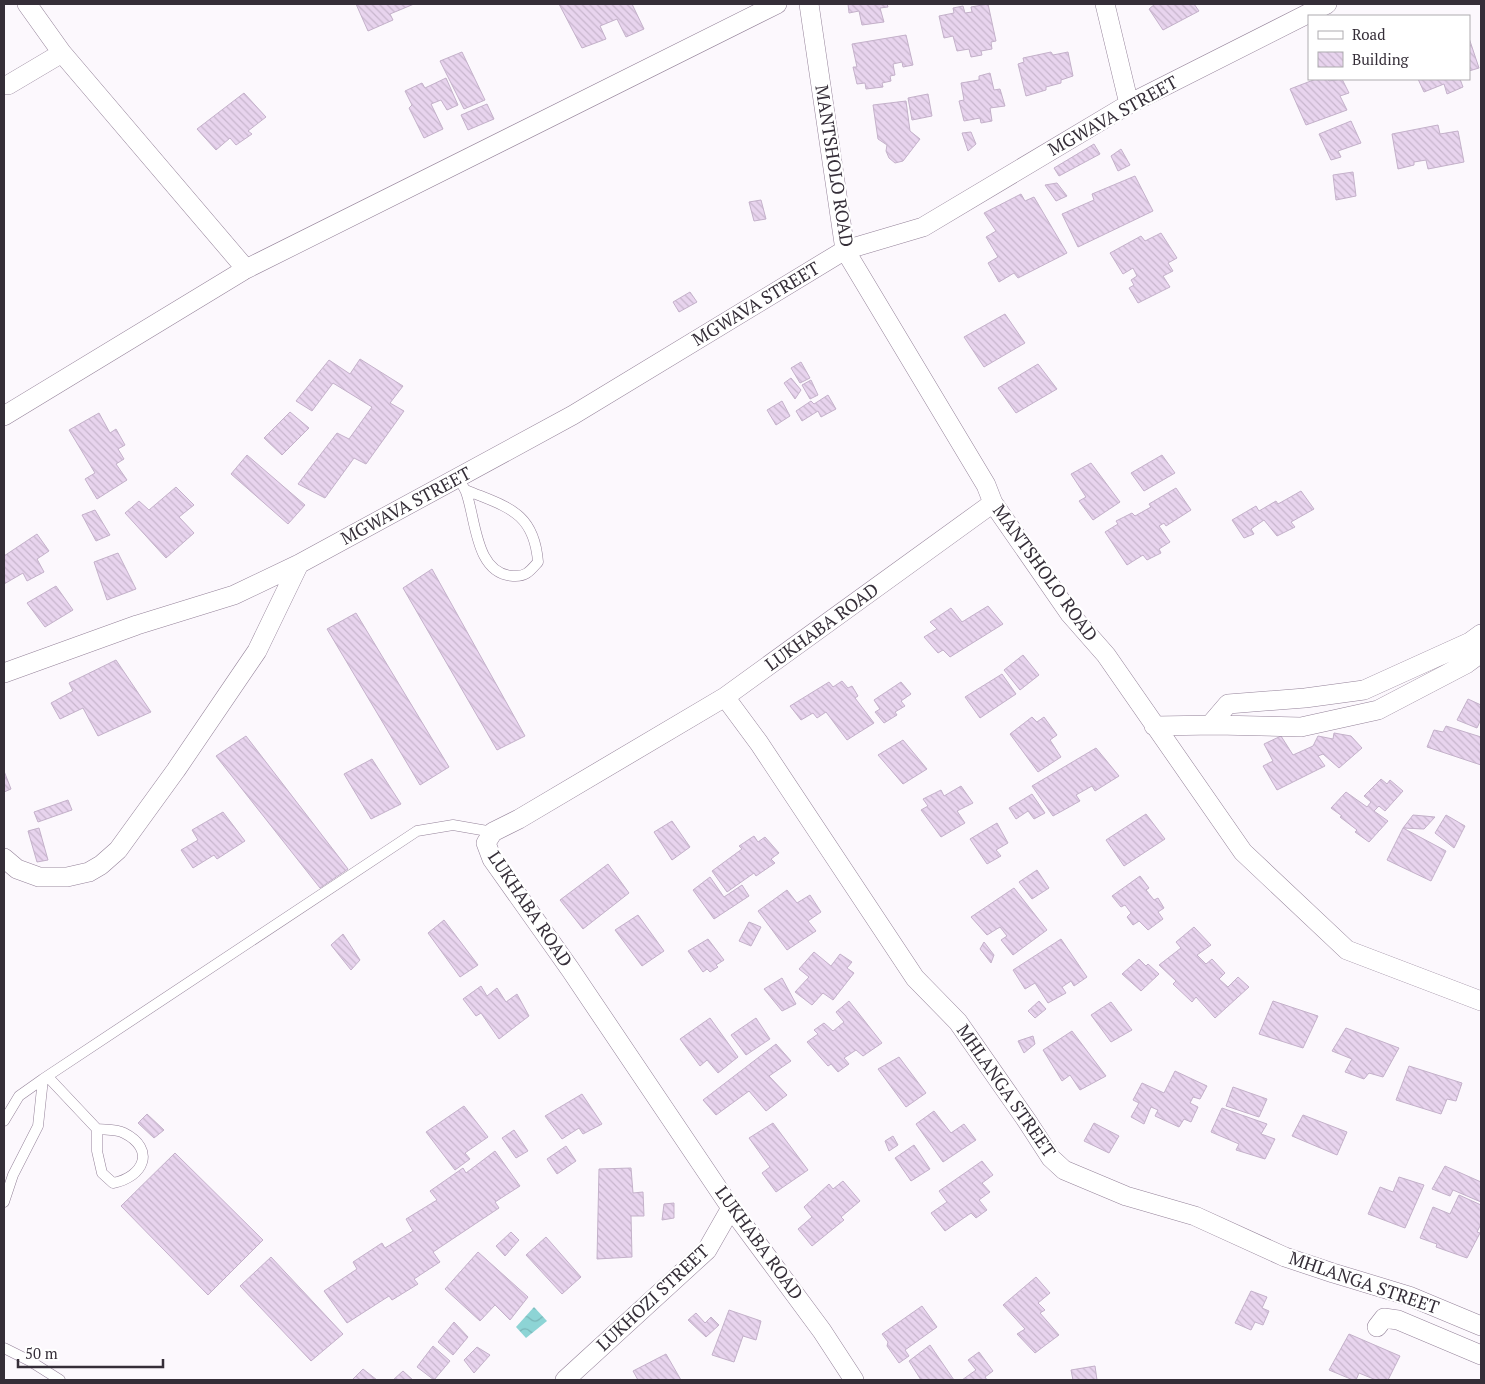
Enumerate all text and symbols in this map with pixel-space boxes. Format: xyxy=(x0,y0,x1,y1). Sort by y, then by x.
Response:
legend xyxy=(1308,15,1470,80)
text: Road xyxy=(1352,24,1385,44)
text: Building xyxy=(1352,49,1410,69)
street label: MGWAVA STREET xyxy=(1043,70,1182,161)
street label: MANTSHOLO ROAD xyxy=(810,83,860,249)
street label: MGWAVA STREET xyxy=(687,256,824,351)
street label: MGWAVA STREET xyxy=(336,461,475,550)
street label: MANTSHOLO ROAD xyxy=(988,499,1104,646)
street label: LUKHABA ROAD xyxy=(760,577,883,675)
street label: LUKHABA ROAD xyxy=(483,846,578,971)
street label: MHLANGA STREET xyxy=(952,1019,1062,1162)
street label: LUKHABA ROAD xyxy=(711,1181,809,1304)
street label: LUKHOZI STREET xyxy=(591,1239,714,1356)
street label: MHLANGA STREET xyxy=(1286,1245,1443,1319)
scale bar xyxy=(18,1336,162,1368)
text: 50 m xyxy=(25,1343,58,1363)

